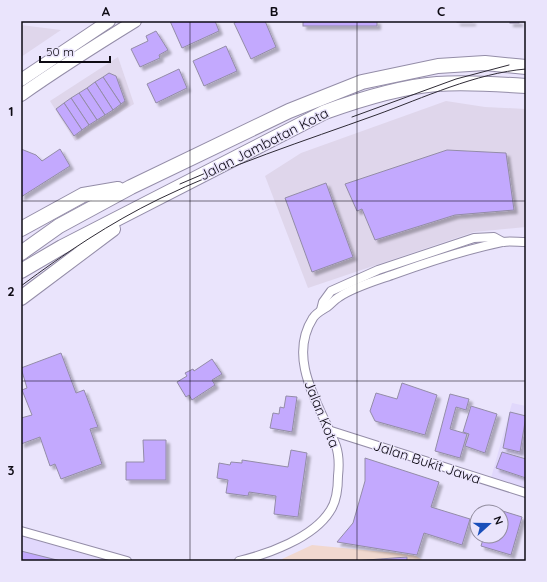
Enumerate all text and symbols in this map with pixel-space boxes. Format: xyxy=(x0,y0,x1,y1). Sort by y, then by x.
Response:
text: A xyxy=(102,3,111,19)
text: B xyxy=(270,3,278,19)
text: C xyxy=(437,3,445,19)
scale bar xyxy=(40,38,110,64)
text: 50 m xyxy=(46,44,74,59)
text: 1 xyxy=(8,103,14,119)
street label: Jalan Jambatan Kota xyxy=(197,104,331,184)
text: 2 xyxy=(7,283,15,299)
street label: Jalan Kota xyxy=(300,378,344,450)
street label: Jalan Bukit Jawa xyxy=(371,436,483,488)
text: 3 xyxy=(8,462,15,478)
north arrow xyxy=(469,504,509,544)
text: N xyxy=(490,514,506,527)

